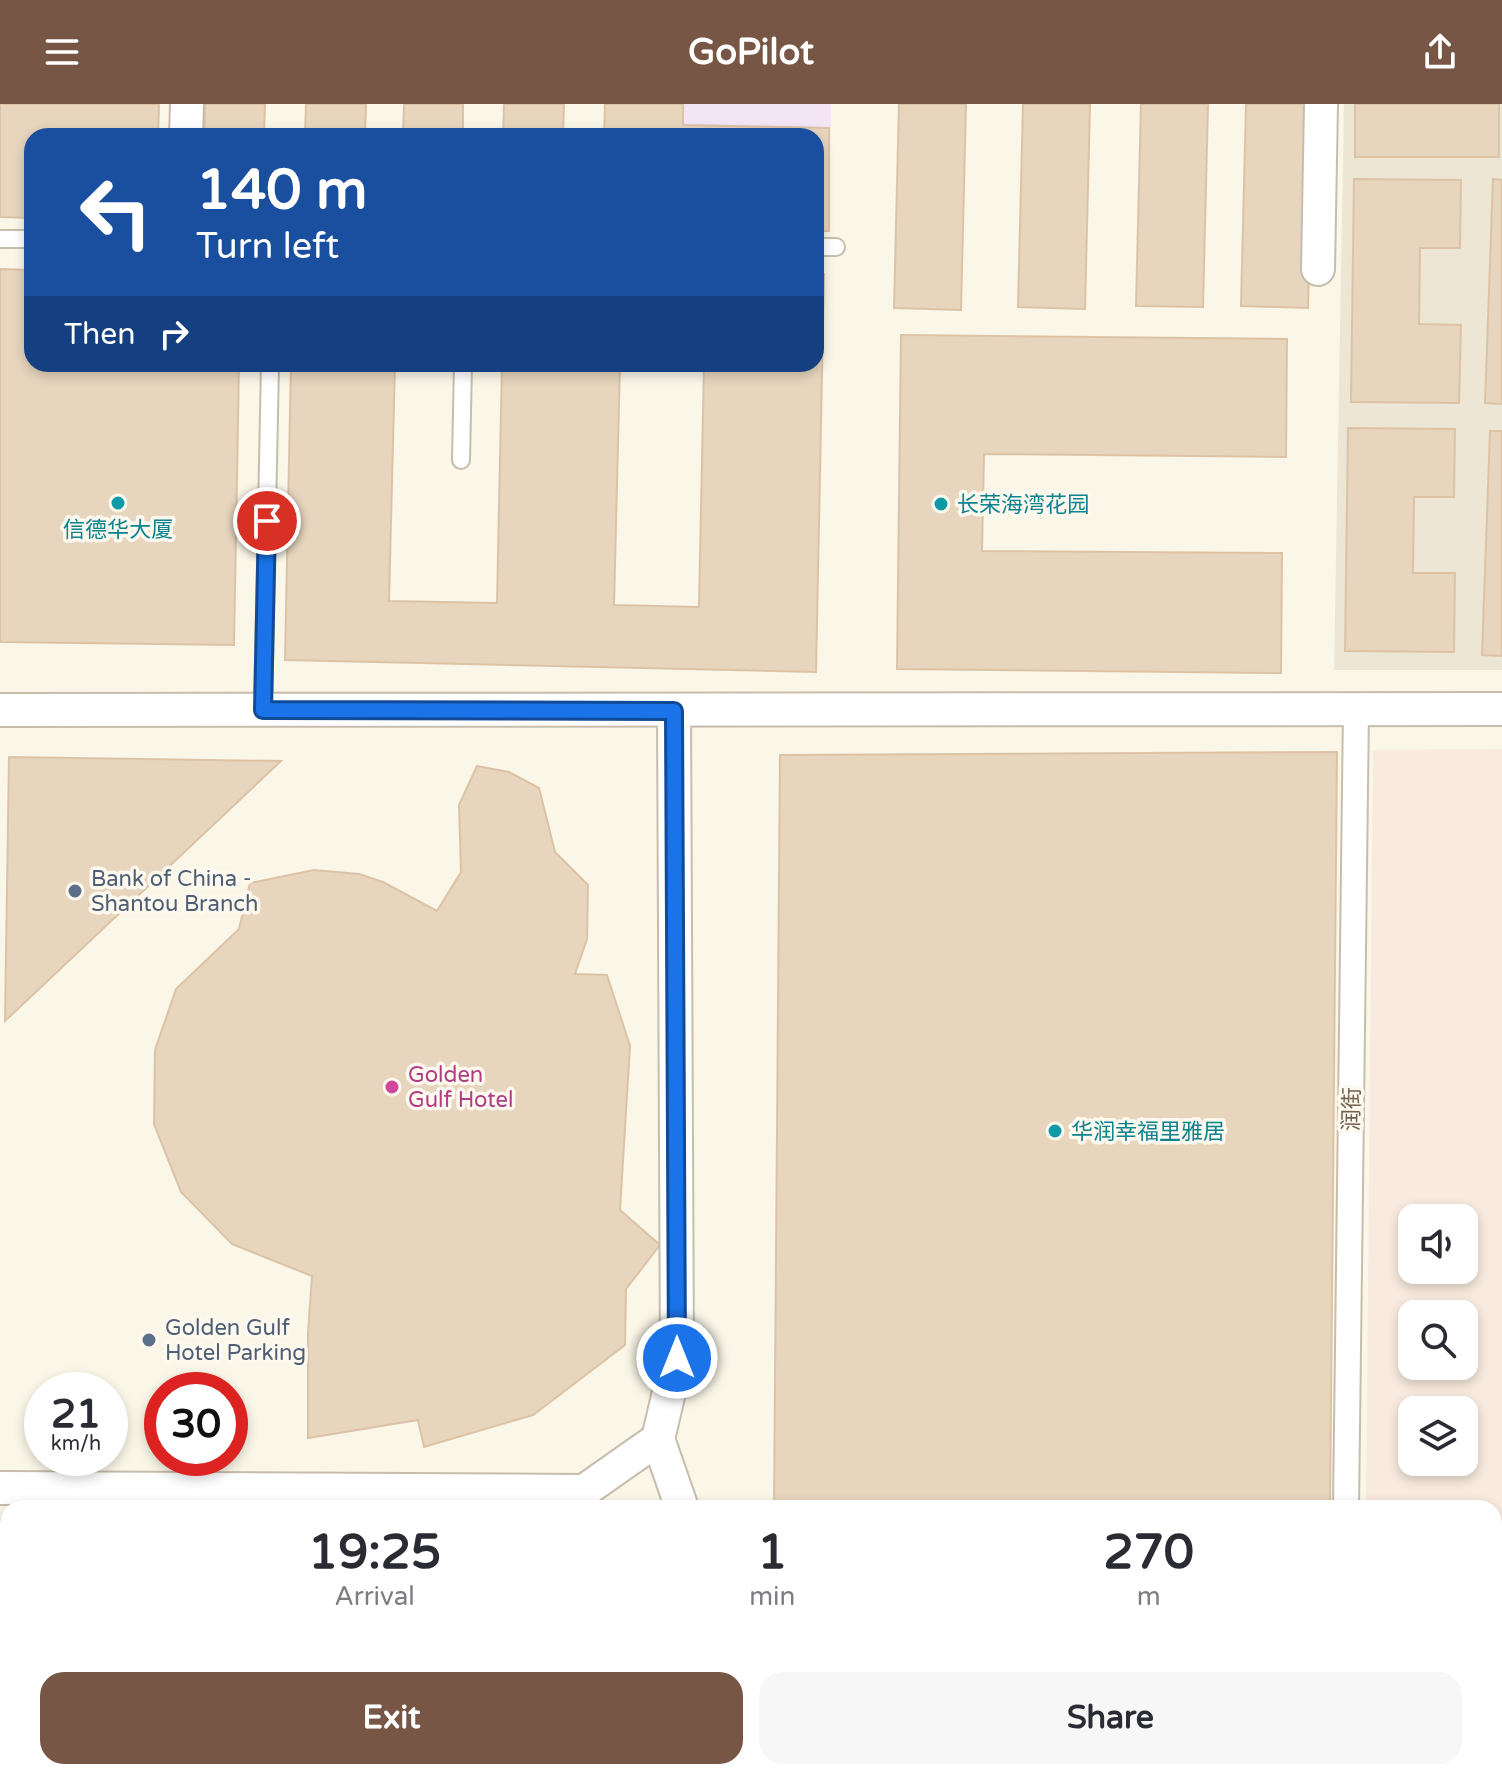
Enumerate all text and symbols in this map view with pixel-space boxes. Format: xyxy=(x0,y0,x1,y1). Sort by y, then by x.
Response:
icon: menu xyxy=(40,30,84,74)
icon: share xyxy=(1418,30,1462,74)
text: GoPilot xyxy=(688,31,814,74)
text: 140 m xyxy=(196,157,367,224)
icon: left xyxy=(64,160,168,264)
text: Turn left xyxy=(196,225,339,268)
icon: right xyxy=(152,312,196,356)
text: Then xyxy=(64,316,136,353)
pin xyxy=(233,487,301,555)
place label: 长荣海湾花园 xyxy=(957,492,1089,518)
marker: 信德华大厦 xyxy=(109,494,127,512)
marker: 长荣海湾花园 xyxy=(932,495,950,513)
icon: arrive xyxy=(245,499,289,543)
place label: 信德华大厦 xyxy=(63,517,173,543)
place label: Bank of China - Shantou Branch xyxy=(91,866,258,917)
marker: Bank of China - Shantou Branch xyxy=(66,882,84,900)
place label: Golden Gulf Hotel xyxy=(408,1062,513,1113)
marker: Golden Gulf Hotel xyxy=(383,1078,401,1096)
street label: 润街 xyxy=(1339,1087,1365,1131)
place label: 华润幸福里雅居 xyxy=(1071,1119,1225,1145)
marker: 华润幸福里雅居 xyxy=(1046,1122,1064,1140)
map controls xyxy=(1398,1204,1478,1476)
button: sound xyxy=(1398,1204,1478,1284)
button: search xyxy=(1398,1300,1478,1380)
place label: Golden Gulf Hotel Parking xyxy=(165,1315,306,1366)
position arrow xyxy=(635,1316,719,1400)
marker: Golden Gulf Hotel Parking xyxy=(140,1331,158,1349)
speed limit sign: 30 xyxy=(144,1372,248,1476)
text: 21 xyxy=(51,1390,101,1438)
button: layers xyxy=(1398,1396,1478,1476)
text: km/h xyxy=(51,1432,101,1456)
text: 19:25 xyxy=(308,1524,441,1582)
text: 1 xyxy=(757,1524,787,1582)
text: 270 xyxy=(1103,1524,1194,1582)
text: Arrival xyxy=(334,1581,415,1612)
text: min xyxy=(749,1581,795,1612)
text: m xyxy=(1137,1581,1161,1612)
button: Exit xyxy=(40,1672,743,1764)
button: Share xyxy=(759,1672,1462,1764)

